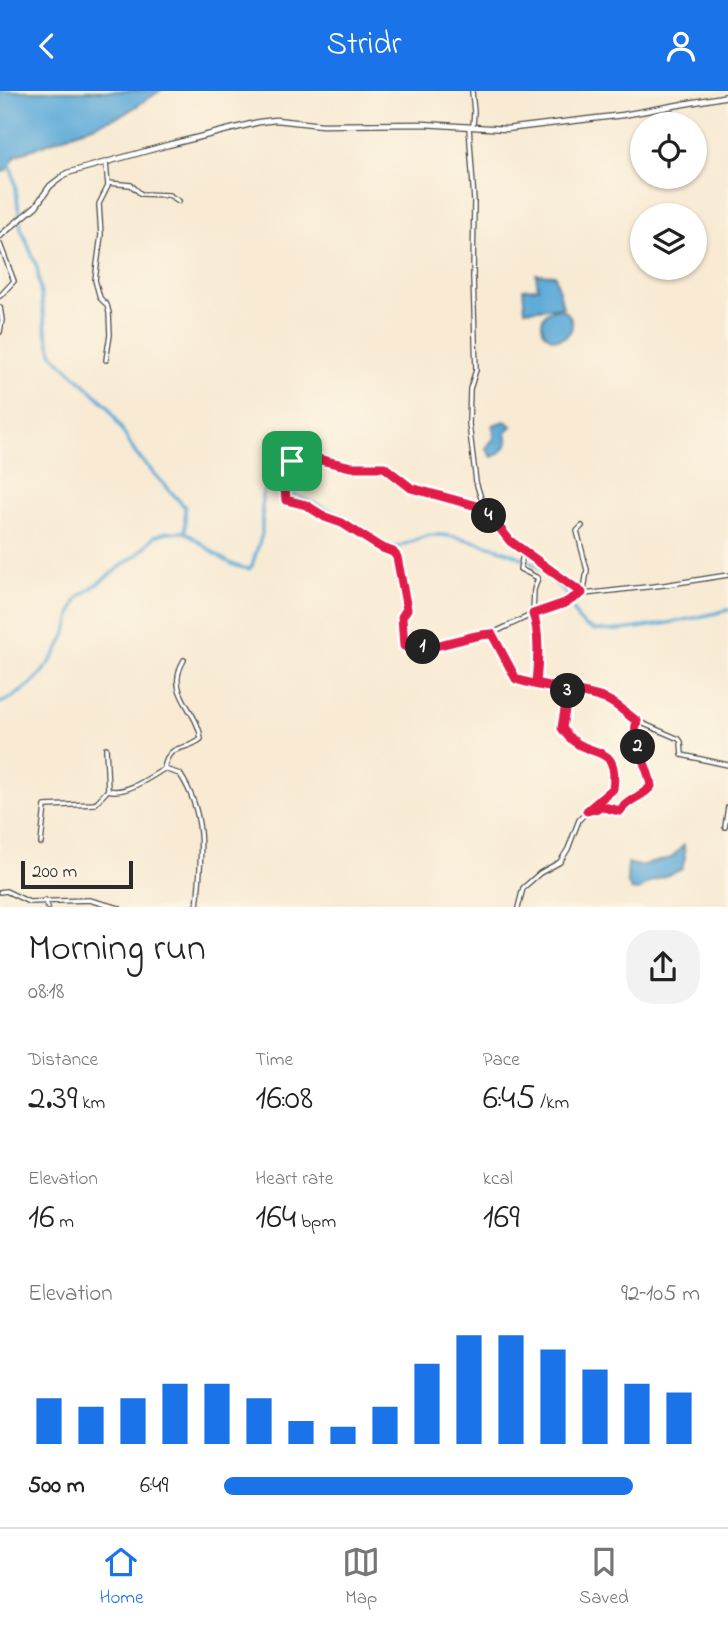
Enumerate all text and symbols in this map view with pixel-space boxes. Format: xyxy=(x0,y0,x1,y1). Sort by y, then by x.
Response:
text: Stridr xyxy=(327,22,401,69)
icon: back xyxy=(28,27,66,65)
icon: person xyxy=(662,27,700,65)
map controls xyxy=(630,112,707,280)
button: locate xyxy=(630,112,707,189)
button: layers xyxy=(630,203,707,280)
pin xyxy=(262,431,322,491)
icon: arrive xyxy=(273,442,311,480)
pin: 4 xyxy=(472,499,506,533)
text: 4 xyxy=(485,502,492,529)
pin: 1 xyxy=(406,629,440,665)
text: 1 xyxy=(419,633,426,660)
pin: 3 xyxy=(550,673,586,709)
text: 3 xyxy=(564,677,571,704)
pin: 2 xyxy=(620,729,656,765)
text: 2 xyxy=(633,733,642,760)
scale bar xyxy=(21,859,133,890)
text: 200 m xyxy=(32,859,77,886)
text: Morning run xyxy=(28,922,206,978)
button: share xyxy=(626,930,700,1004)
text: 08:18 xyxy=(28,976,64,1009)
text: Distance xyxy=(28,1047,98,1074)
text: Time xyxy=(255,1047,293,1074)
text: Pace xyxy=(483,1047,520,1074)
text: 2.39 xyxy=(28,1074,78,1125)
text: 16:08 xyxy=(255,1074,313,1125)
text: 6:45 xyxy=(483,1074,535,1125)
text: km xyxy=(78,1090,105,1117)
text: /km xyxy=(535,1090,569,1117)
text: Elevation xyxy=(28,1166,98,1193)
text: Heart rate xyxy=(255,1166,333,1193)
text: kcal xyxy=(483,1166,513,1193)
text: 16 xyxy=(28,1193,55,1244)
text: 164 xyxy=(255,1193,296,1244)
text: 169 xyxy=(483,1193,520,1244)
text: m xyxy=(55,1209,74,1236)
text: bpm xyxy=(296,1209,336,1236)
text: Elevation xyxy=(28,1278,113,1311)
text: 92–105 m xyxy=(621,1278,700,1311)
text: 500 m xyxy=(28,1470,85,1503)
text: 6:49 xyxy=(140,1470,168,1503)
tab: Home xyxy=(99,1543,144,1612)
tab: Map xyxy=(342,1543,380,1612)
tab: Saved xyxy=(579,1543,629,1612)

